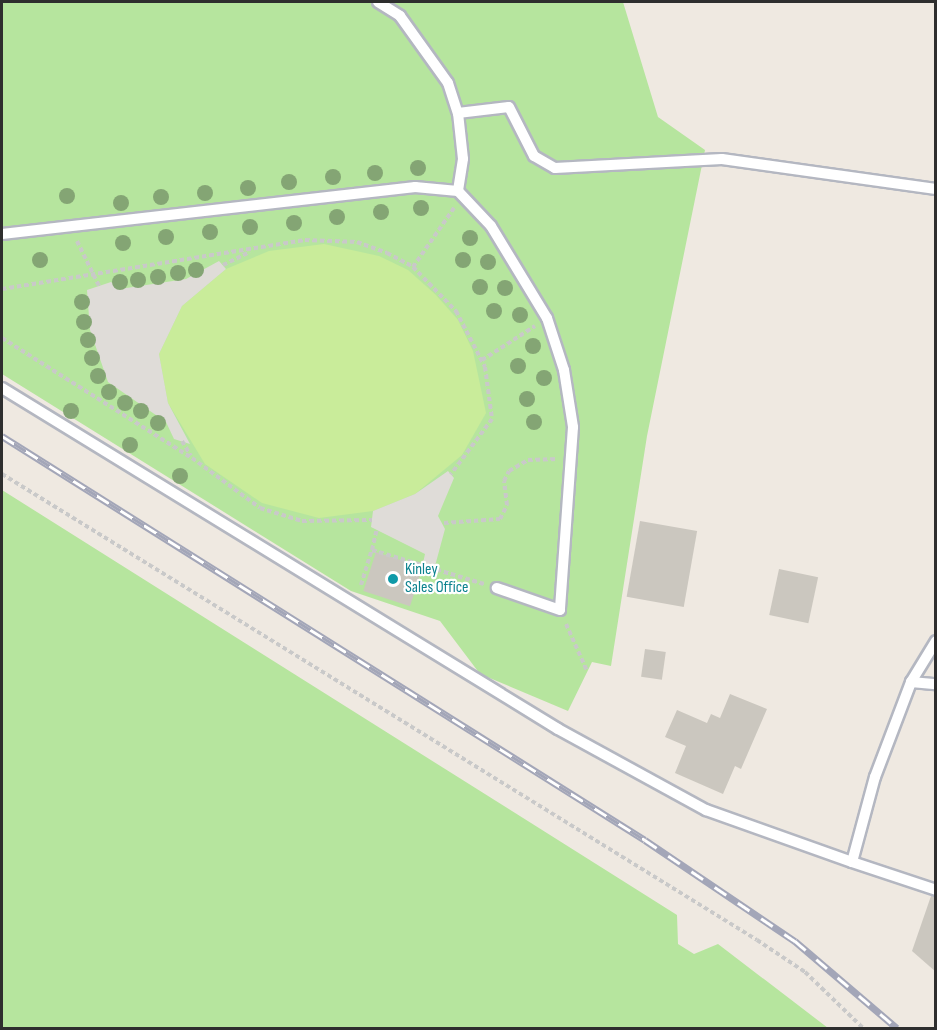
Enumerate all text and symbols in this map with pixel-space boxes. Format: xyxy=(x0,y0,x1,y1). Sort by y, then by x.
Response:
place label: Kinley Sales Office xyxy=(405,560,469,598)
marker: Kinley Sales Office xyxy=(386,572,400,586)

